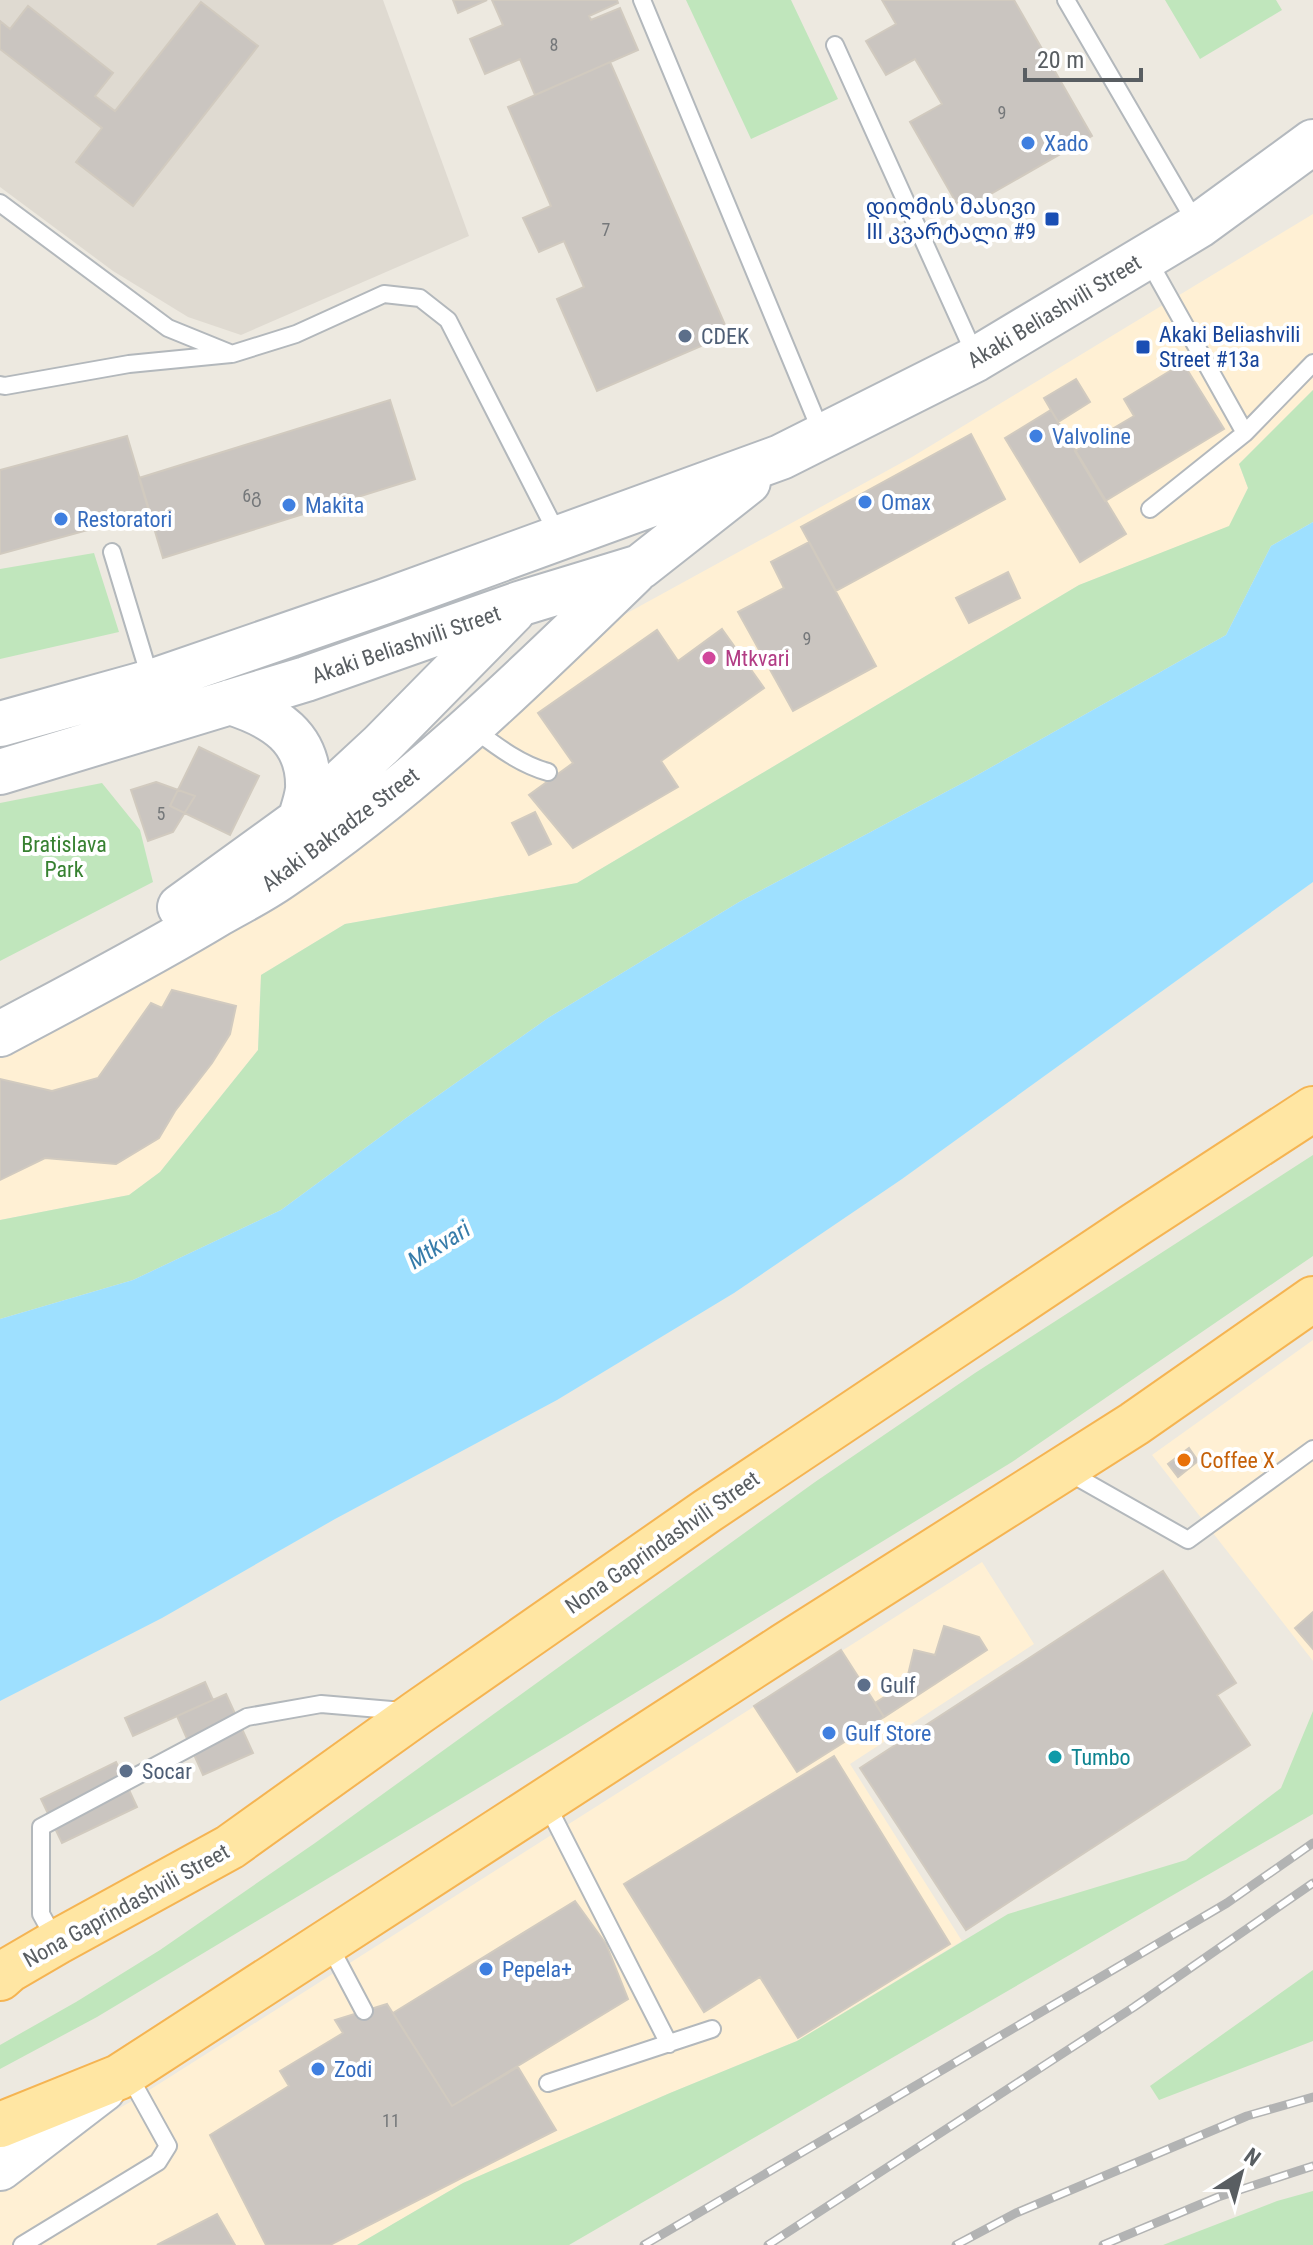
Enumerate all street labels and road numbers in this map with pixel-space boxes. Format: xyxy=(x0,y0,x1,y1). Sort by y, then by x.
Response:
street label: Akaki Beliashvili Street xyxy=(963,250,1146,373)
street label: Akaki Beliashvili Street xyxy=(309,600,504,689)
street label: Akaki Bakradze Street xyxy=(257,762,424,896)
street label: Nona Gaprindashvili Street xyxy=(561,1466,764,1619)
street label: Nona Gaprindashvili Street xyxy=(19,1839,233,1972)

